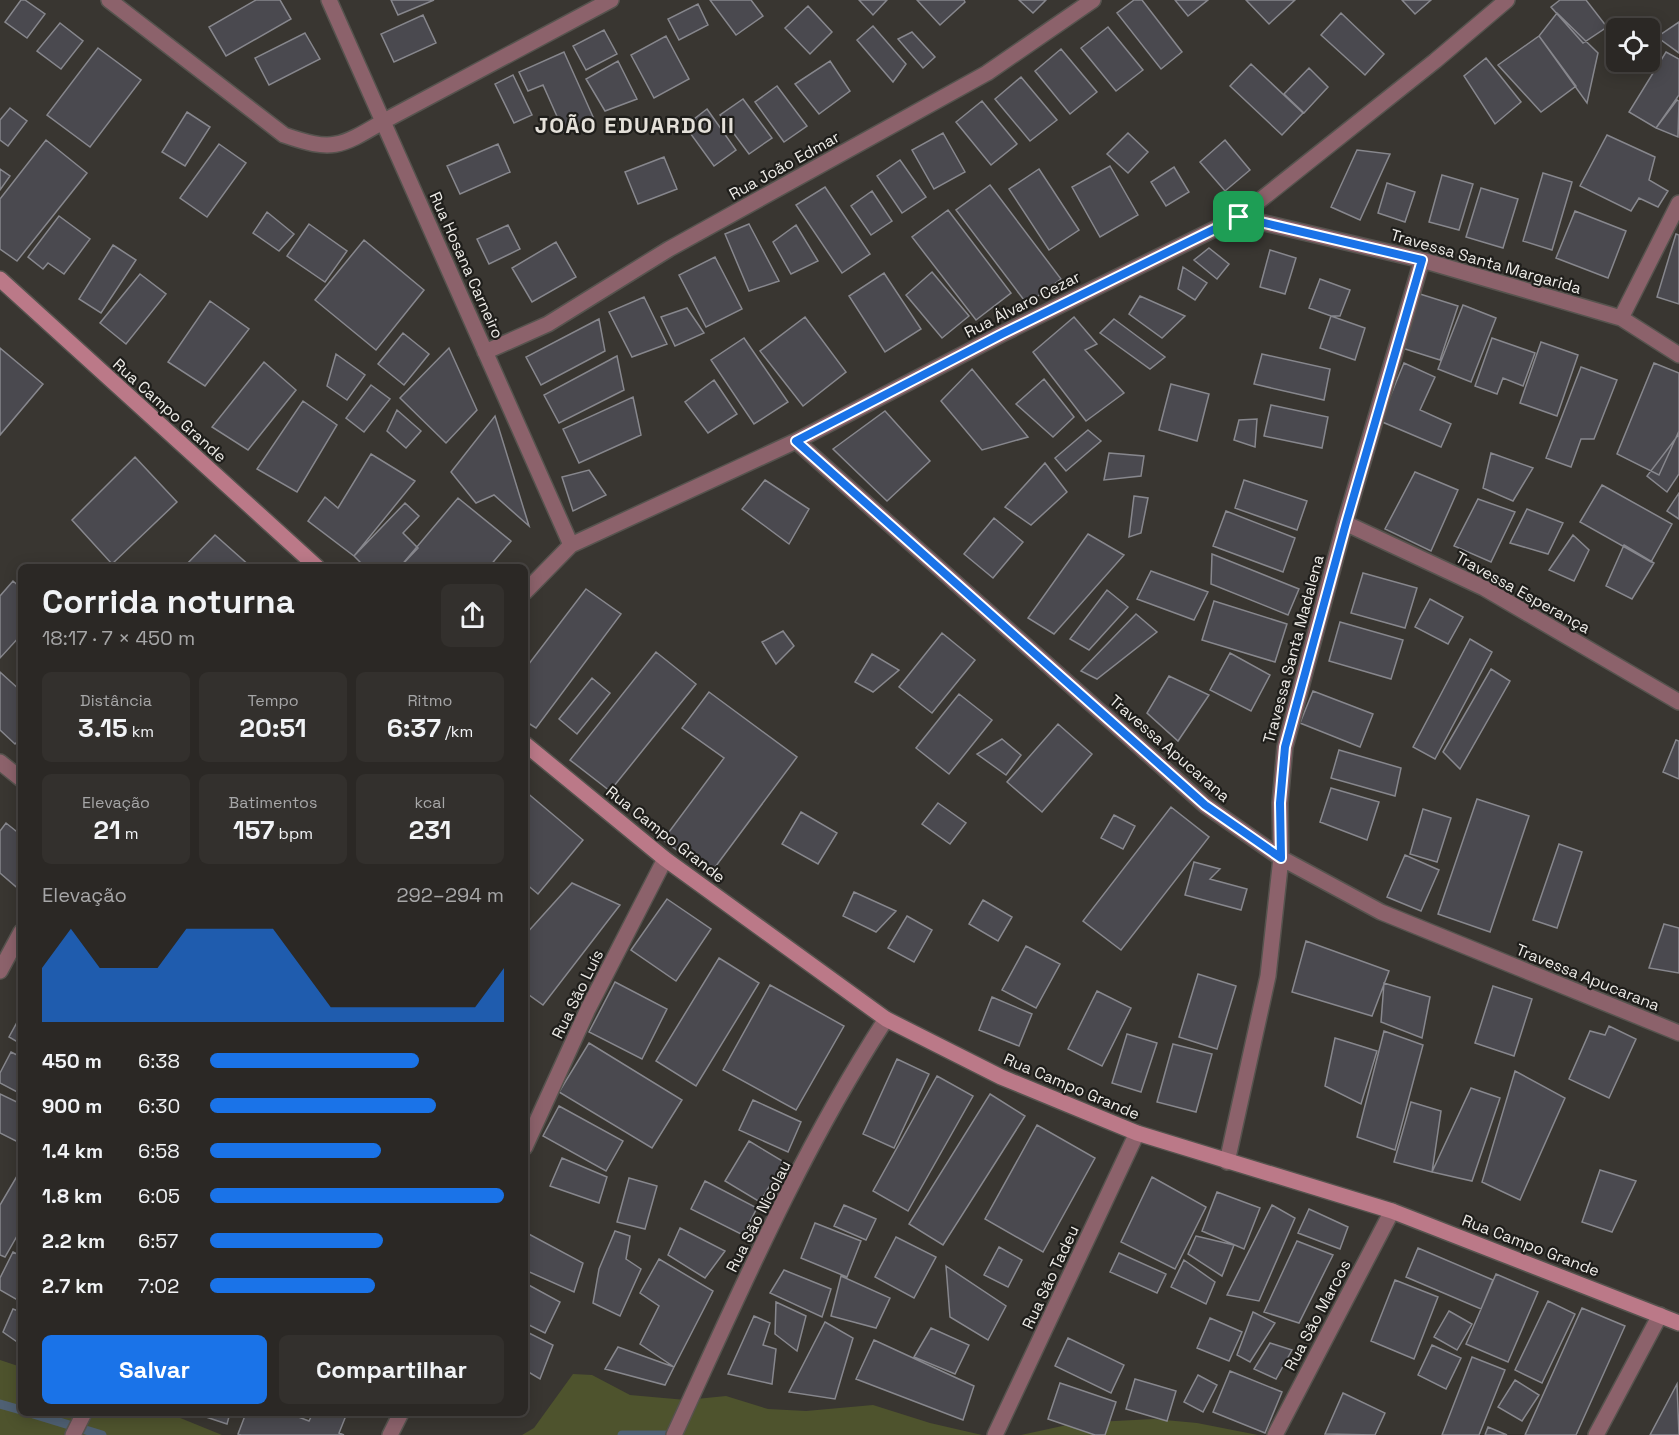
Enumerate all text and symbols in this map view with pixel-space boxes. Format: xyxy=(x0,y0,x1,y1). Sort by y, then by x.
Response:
map controls xyxy=(1606,18,1660,72)
button: locate xyxy=(1606,18,1660,72)
district label: JOÃO EDUARDO II xyxy=(535,111,735,139)
street label: Rua João Edmar xyxy=(725,126,843,205)
street label: Rua Hosana Carneiro xyxy=(425,188,508,342)
pin xyxy=(1213,191,1264,242)
icon: arrive xyxy=(1222,200,1255,233)
street label: Travessa Santa Margarida xyxy=(1388,224,1584,299)
street label: Rua Álvaro Cezar xyxy=(961,266,1084,343)
street label: Rua Campo Grande xyxy=(108,354,231,467)
street label: Travessa Esperança xyxy=(1451,547,1594,638)
street label: Travessa Santa Madalena xyxy=(1258,552,1329,746)
text: Corrida noturna xyxy=(42,581,295,623)
button: share xyxy=(441,584,504,647)
text: 18:17 · 7 × 450 m xyxy=(42,625,195,651)
text: Distância xyxy=(80,690,152,711)
text: Tempo xyxy=(247,690,299,711)
text: Ritmo xyxy=(407,690,453,711)
street label: Travessa Apucarana xyxy=(1105,690,1234,807)
text: 3.15 xyxy=(78,711,128,745)
text: 20:51 xyxy=(240,711,306,745)
text: 6:37 xyxy=(387,711,441,745)
text: km xyxy=(128,721,154,742)
text: /km xyxy=(441,721,473,742)
street label: Rua Campo Grande xyxy=(602,781,730,888)
text: Elevação xyxy=(82,792,150,813)
text: Batimentos xyxy=(229,792,317,813)
text: kcal xyxy=(415,792,445,813)
text: 21 xyxy=(93,813,121,847)
text: 157 xyxy=(233,813,274,847)
text: 231 xyxy=(409,813,451,847)
text: m xyxy=(121,823,139,844)
text: bpm xyxy=(274,823,313,844)
text: Elevação xyxy=(42,882,127,908)
text: 292–294 m xyxy=(397,882,504,908)
street label: Travessa Apucarana xyxy=(1513,939,1663,1016)
street label: Rua São Luís xyxy=(547,946,608,1042)
text: 450 m xyxy=(42,1048,102,1074)
text: 6:38 xyxy=(138,1048,180,1074)
street label: Rua Campo Grande xyxy=(1001,1048,1143,1125)
text: 900 m xyxy=(42,1093,102,1119)
text: 6:30 xyxy=(138,1093,180,1119)
text: 1.4 km xyxy=(42,1138,103,1164)
text: 6:58 xyxy=(138,1138,180,1164)
street label: Rua São Nicolau xyxy=(721,1157,796,1276)
text: 1.8 km xyxy=(42,1183,102,1209)
text: 6:05 xyxy=(138,1183,180,1209)
street label: Rua Campo Grande xyxy=(1459,1210,1603,1281)
street label: Rua São Tadeu xyxy=(1017,1222,1084,1332)
text: 2.2 km xyxy=(42,1228,105,1254)
text: 6:57 xyxy=(138,1228,178,1254)
street label: Rua São Marcos xyxy=(1279,1256,1356,1374)
text: 2.7 km xyxy=(42,1273,104,1299)
text: 7:02 xyxy=(138,1273,179,1299)
button: Salvar xyxy=(42,1335,267,1404)
button: Compartilhar xyxy=(279,1335,504,1404)

